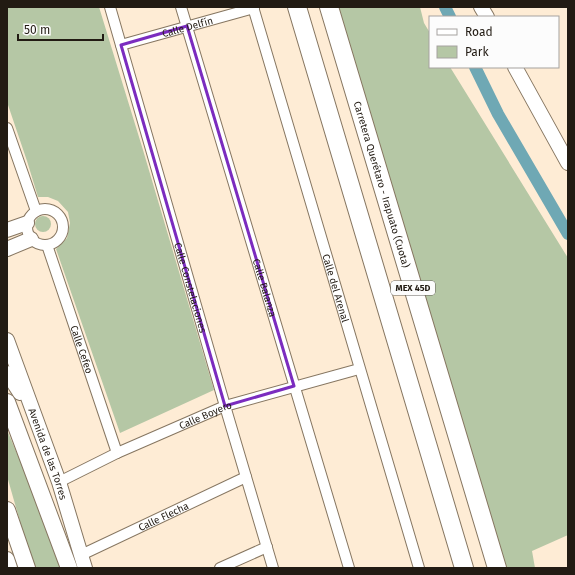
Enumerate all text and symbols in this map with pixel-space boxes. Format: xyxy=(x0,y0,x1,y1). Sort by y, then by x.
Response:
street label: Calle Delfín xyxy=(161,15,215,40)
scale bar xyxy=(18,16,103,42)
legend xyxy=(429,16,559,68)
text: 50 m xyxy=(24,23,50,37)
text: Road xyxy=(465,25,493,39)
text: Park xyxy=(465,45,489,59)
street label: Carretera Querétaro - Irapuato (Cuota) xyxy=(351,100,413,269)
street label: Calle Constelaciones xyxy=(171,241,209,335)
street label: Calle del Arenal xyxy=(319,253,351,324)
street label: Calle Balanza xyxy=(250,257,278,318)
road number: MEX 45D xyxy=(391,281,435,295)
street label: Calle Cefeo xyxy=(67,324,95,375)
street label: Calle Boyero xyxy=(177,399,233,432)
street label: Avenida de las Torres xyxy=(25,407,69,502)
street label: Calle Flecha xyxy=(137,500,191,534)

